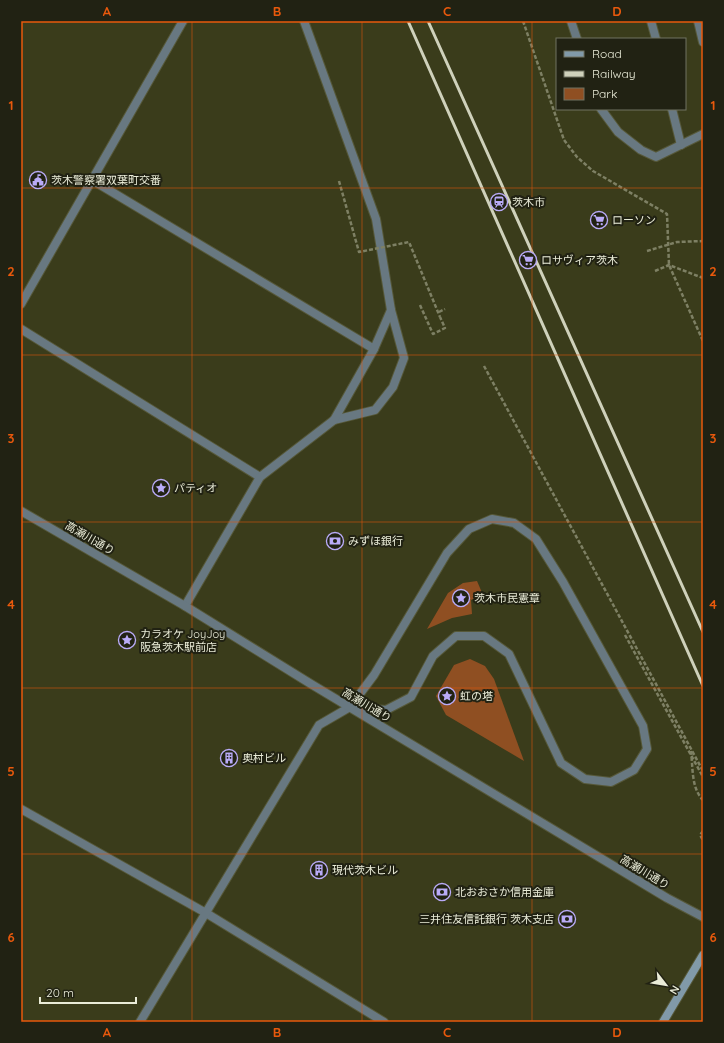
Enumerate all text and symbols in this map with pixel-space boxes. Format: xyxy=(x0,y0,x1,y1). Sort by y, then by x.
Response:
text: A xyxy=(103,3,112,19)
text: B xyxy=(273,3,281,19)
text: C xyxy=(443,3,451,19)
text: D xyxy=(612,3,622,19)
legend xyxy=(556,38,686,110)
text: Road xyxy=(592,46,622,61)
text: Railway xyxy=(592,66,636,81)
text: Park xyxy=(592,86,617,101)
text: 1 xyxy=(8,97,14,113)
text: 1 xyxy=(710,97,716,113)
public building icon: 茨木警察署双葉町交番 xyxy=(28,170,48,190)
place label: 茨木警察署双葉町交番 xyxy=(51,173,161,187)
station icon: 茨木市 xyxy=(489,192,509,212)
place label: 茨木市 xyxy=(512,195,545,209)
supermarket icon: ローソン xyxy=(589,210,609,230)
place label: ローソン xyxy=(612,213,656,227)
supermarket icon: ロサヴィア茨木 xyxy=(518,250,538,270)
place label: ロサヴィア茨木 xyxy=(541,253,618,267)
text: 2 xyxy=(7,263,15,279)
text: 2 xyxy=(709,263,717,279)
text: 3 xyxy=(8,430,15,446)
text: 3 xyxy=(710,430,717,446)
place icon: パティオ xyxy=(151,478,171,498)
place label: パティオ xyxy=(174,481,217,495)
street label: 高瀬川通り xyxy=(63,518,117,558)
bank icon: みずほ銀行 xyxy=(325,531,345,551)
place label: みずほ銀行 xyxy=(348,534,403,548)
place icon: 茨木市民憲章 xyxy=(451,588,471,608)
place label: 茨木市民憲章 xyxy=(474,591,540,605)
text: 4 xyxy=(7,596,15,612)
text: 4 xyxy=(709,596,717,612)
place label: カラオケ JoyJoy 阪急茨木駅前店 xyxy=(140,627,225,654)
place icon: カラオケ JoyJoy 阪急茨木駅前店 xyxy=(117,630,137,650)
street label: 高瀬川通り xyxy=(340,685,394,725)
place icon: 虹の塔 xyxy=(437,686,457,706)
place label: 虹の塔 xyxy=(460,689,493,703)
building icon: 奥村ビル xyxy=(219,748,239,768)
place label: 奥村ビル xyxy=(242,751,286,765)
text: 5 xyxy=(7,763,15,779)
text: 5 xyxy=(709,763,717,779)
street label: 高瀬川通り xyxy=(618,852,672,892)
building icon: 現代茨木ビル xyxy=(309,860,329,880)
place label: 現代茨木ビル xyxy=(332,863,398,877)
bank icon: 北おおさか信用金庫 xyxy=(432,882,452,902)
place label: 北おおさか信用金庫 xyxy=(455,885,554,899)
bank icon: 三井住友信託銀行 茨木支店 xyxy=(557,909,577,929)
place label: 三井住友信託銀行 茨木支店 xyxy=(419,912,554,926)
text: 6 xyxy=(7,929,15,945)
text: 6 xyxy=(709,929,717,945)
north arrow xyxy=(646,965,686,1005)
scale bar xyxy=(40,979,136,1005)
text: N xyxy=(666,983,683,997)
text: 20 m xyxy=(46,985,74,1000)
text: A xyxy=(103,1024,112,1040)
text: B xyxy=(273,1024,281,1040)
text: C xyxy=(443,1024,451,1040)
text: D xyxy=(612,1024,622,1040)

